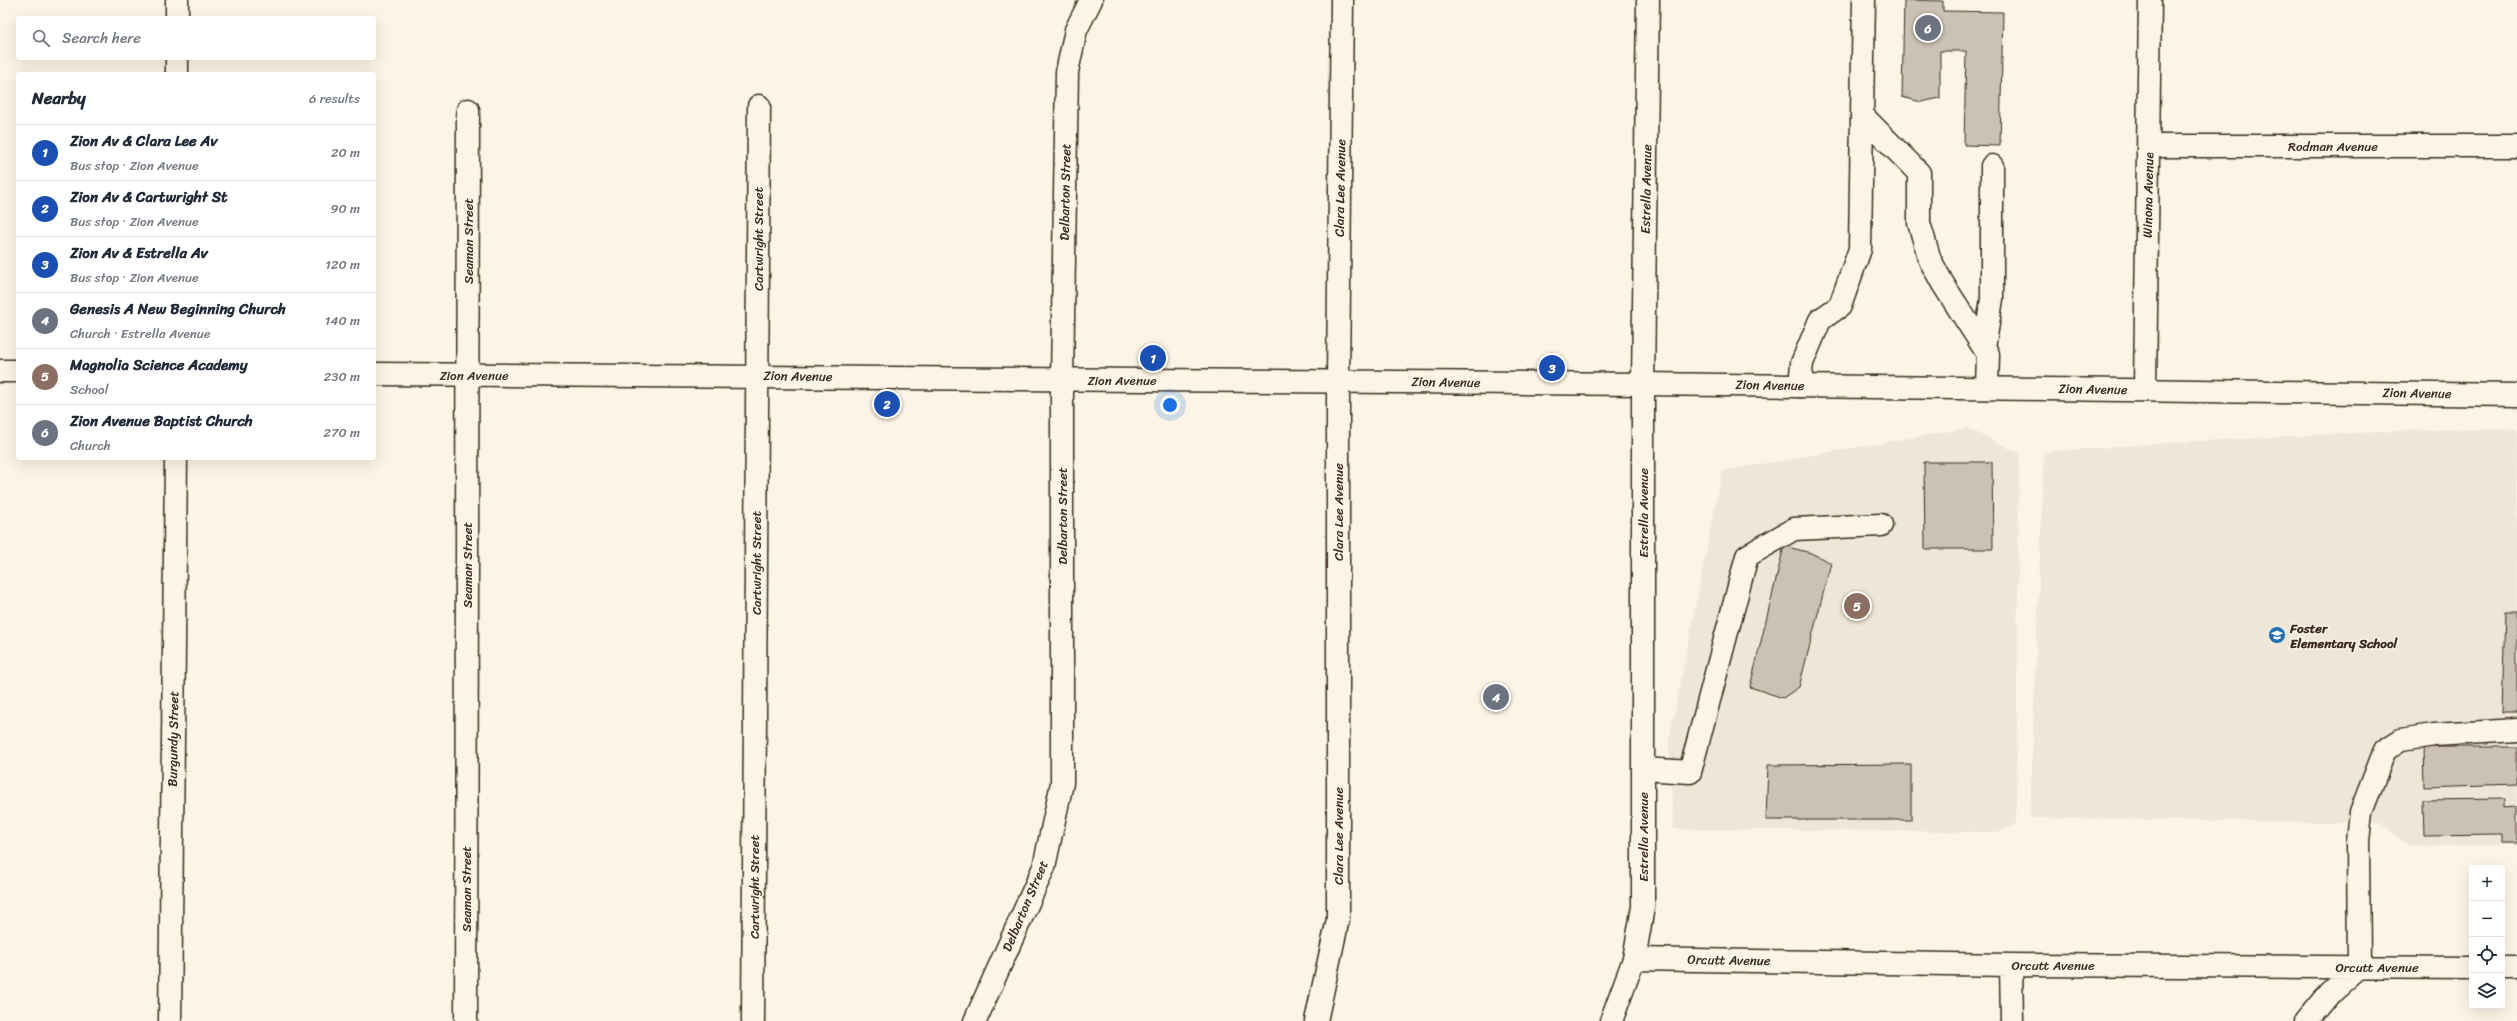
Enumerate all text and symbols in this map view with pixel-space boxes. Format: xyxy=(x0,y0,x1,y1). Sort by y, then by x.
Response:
pin: 6 xyxy=(1915,13,1941,43)
search box xyxy=(16,16,376,60)
text: Search here xyxy=(62,25,141,51)
icon: search xyxy=(30,27,52,49)
text: Nearby xyxy=(32,83,86,113)
text: 6 results xyxy=(309,87,360,110)
text: Zion Av & Clara Lee Av xyxy=(70,128,217,154)
street label: Rodman Avenue xyxy=(2288,135,2378,158)
street label: Clara Lee Avenue xyxy=(1328,139,1352,237)
text: 1 xyxy=(42,141,48,164)
text: 20 m xyxy=(331,141,360,164)
street label: Delbarton Street xyxy=(1053,143,1077,241)
street label: Estrella Avenue xyxy=(1634,144,1658,234)
street label: Winona Avenue xyxy=(2136,152,2160,238)
text: Bus stop · Zion Avenue xyxy=(70,154,199,177)
text: Zion Av & Cartwright St xyxy=(70,184,228,210)
street label: Cartwright Street xyxy=(747,187,770,291)
text: 2 xyxy=(41,197,49,220)
text: 90 m xyxy=(330,197,360,220)
street label: Seaman Street xyxy=(457,198,480,284)
text: Bus stop · Zion Avenue xyxy=(70,210,199,233)
text: Zion Av & Estrella Av xyxy=(70,240,208,266)
text: 3 xyxy=(41,253,49,276)
text: 120 m xyxy=(325,253,360,276)
text: Bus stop · Zion Avenue xyxy=(70,266,199,289)
text: Genesis A New Beginning Church xyxy=(70,296,286,322)
text: 4 xyxy=(41,309,49,332)
text: 140 m xyxy=(325,309,360,332)
text: Church · Estrella Avenue xyxy=(70,322,210,345)
pin: 1 xyxy=(1140,343,1166,373)
text: Magnolia Science Academy xyxy=(70,352,248,378)
pin: 3 xyxy=(1539,353,1565,383)
street label: Zion Avenue xyxy=(439,364,509,387)
street label: Zion Avenue xyxy=(763,364,833,388)
text: 5 xyxy=(41,365,49,388)
text: 230 m xyxy=(324,365,360,388)
street label: Zion Avenue xyxy=(1087,369,1157,392)
street label: Zion Avenue xyxy=(1411,370,1481,394)
street label: Zion Avenue xyxy=(1735,373,1805,397)
street label: Zion Avenue xyxy=(2058,377,2128,401)
text: School xyxy=(70,378,108,401)
street label: Zion Avenue xyxy=(2382,381,2452,405)
pin: 2 xyxy=(874,389,900,419)
your location xyxy=(1160,395,1180,415)
text: Zion Avenue Baptist Church xyxy=(70,408,253,434)
text: 6 xyxy=(41,421,49,444)
text: 270 m xyxy=(323,421,360,444)
text: Church xyxy=(70,434,111,457)
street label: Clara Lee Avenue xyxy=(1327,463,1350,561)
street label: Delbarton Street xyxy=(1051,467,1074,565)
street label: Estrella Avenue xyxy=(1632,468,1655,558)
street label: Cartwright Street xyxy=(745,511,768,615)
street label: Seaman Street xyxy=(456,522,479,608)
pin: 5 xyxy=(1844,591,1870,621)
place label: Foster Elementary School xyxy=(2289,617,2399,655)
school or university icon: Foster Elementary School xyxy=(2267,625,2287,645)
pin: 4 xyxy=(1483,682,1509,712)
street label: Burgundy Street xyxy=(161,691,185,787)
street label: Clara Lee Avenue xyxy=(1327,787,1350,885)
street label: Estrella Avenue xyxy=(1632,792,1655,882)
street label: Cartwright Street xyxy=(743,835,766,939)
street label: Seaman Street xyxy=(455,846,478,932)
street label: Delbarton Street xyxy=(995,856,1055,955)
map controls xyxy=(2469,865,2505,1009)
button: + xyxy=(2469,865,2505,901)
button: − xyxy=(2469,901,2505,937)
button: locate xyxy=(2469,937,2505,973)
street label: Orcutt Avenue xyxy=(1687,948,1771,972)
street label: Orcutt Avenue xyxy=(2011,954,2095,977)
street label: Orcutt Avenue xyxy=(2335,956,2419,979)
button: layers xyxy=(2469,973,2505,1009)

